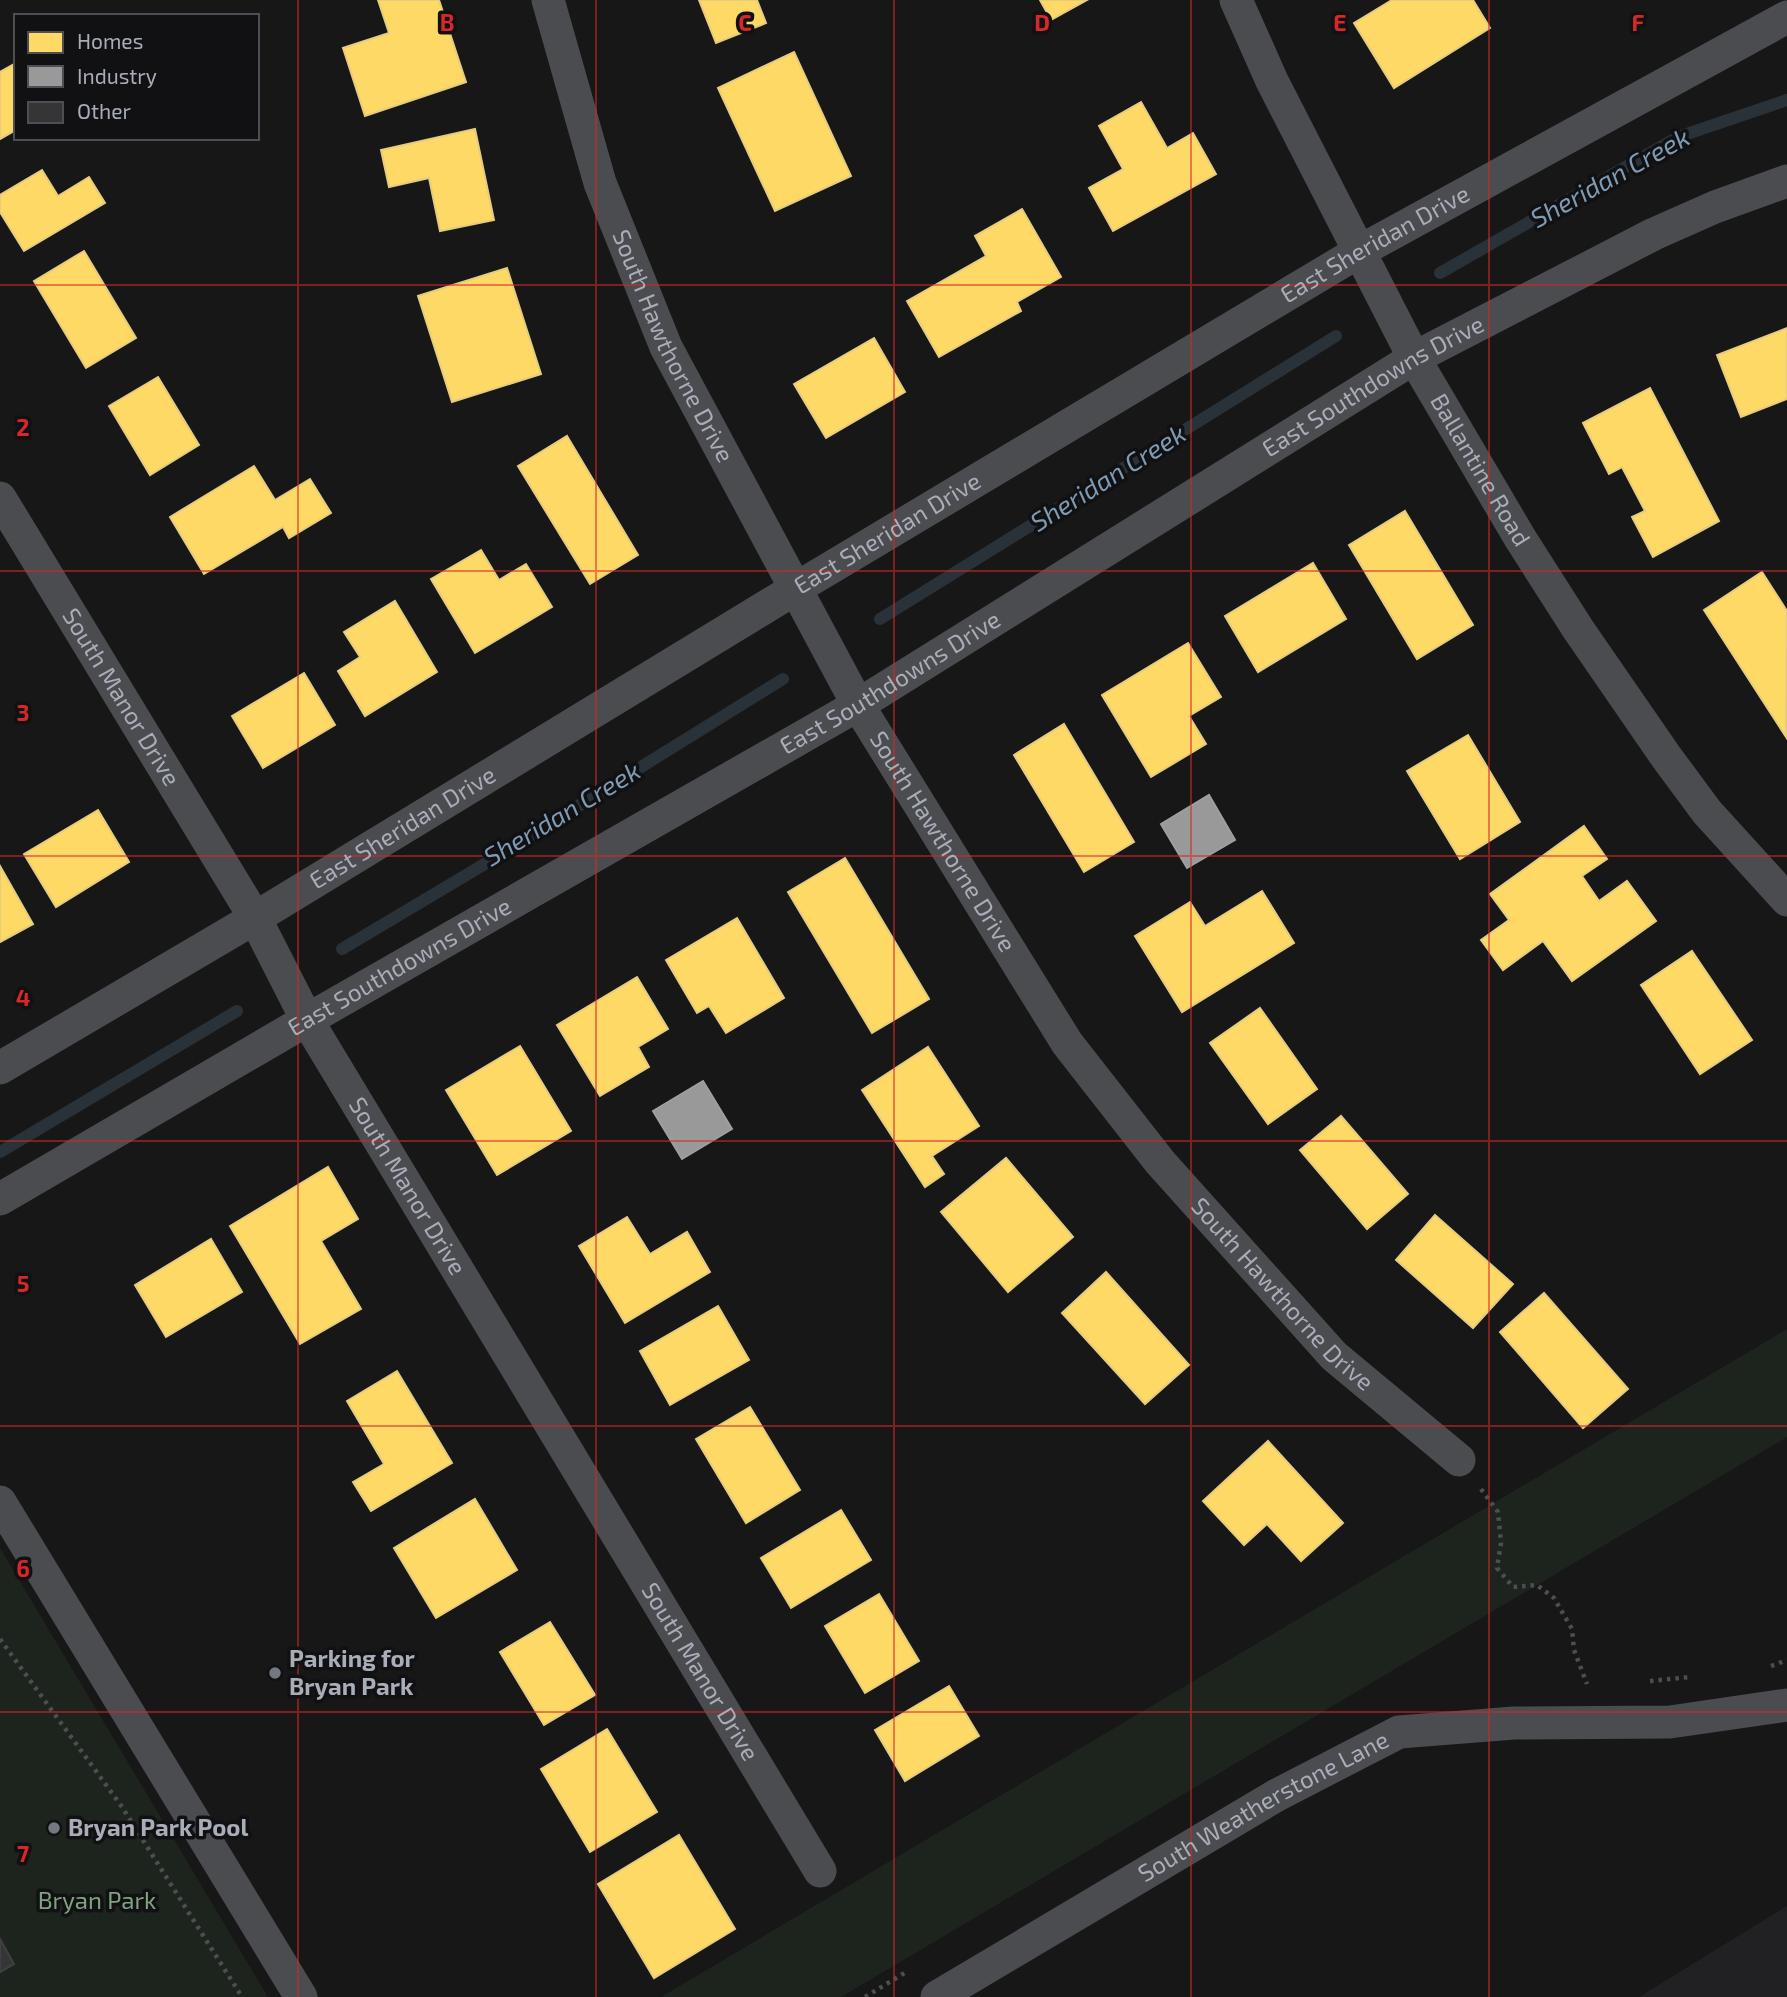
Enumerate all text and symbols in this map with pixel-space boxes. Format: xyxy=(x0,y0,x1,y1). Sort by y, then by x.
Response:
text: B xyxy=(440,8,454,36)
text: C xyxy=(738,8,752,36)
text: D xyxy=(1034,8,1050,36)
text: E xyxy=(1333,8,1347,36)
text: F xyxy=(1632,8,1645,36)
legend xyxy=(14,14,259,140)
text: Homes xyxy=(77,28,143,53)
text: Industry xyxy=(77,63,157,88)
text: Other xyxy=(77,98,132,123)
water label: Sheridan Creek xyxy=(1524,120,1694,233)
street label: East Sheridan Drive xyxy=(1275,178,1474,308)
street label: South Hawthorne Drive xyxy=(607,225,741,467)
street label: East Southdowns Drive xyxy=(1256,308,1488,462)
street label: Ballantine Road xyxy=(1425,388,1537,551)
text: 2 xyxy=(16,413,30,441)
water label: Sheridan Creek xyxy=(1024,417,1191,537)
street label: East Sheridan Drive xyxy=(788,465,985,599)
street label: South Manor Drive xyxy=(57,602,187,790)
street label: East Southdowns Drive xyxy=(774,604,1005,760)
text: 3 xyxy=(16,698,30,726)
street label: South Hawthorne Drive xyxy=(865,725,1023,957)
water label: Sheridan Creek xyxy=(477,754,645,872)
street label: East Sheridan Drive xyxy=(304,759,500,894)
street label: East Southdowns Drive xyxy=(282,890,516,1041)
text: 4 xyxy=(16,983,30,1011)
street label: South Manor Drive xyxy=(344,1091,473,1280)
street label: South Hawthorne Drive xyxy=(1186,1191,1380,1396)
text: 5 xyxy=(17,1269,29,1297)
text: 6 xyxy=(16,1554,30,1582)
street label: South Manor Drive xyxy=(637,1577,766,1765)
place label: Parking for Bryan Park xyxy=(289,1643,416,1700)
marker: Parking for Bryan Park xyxy=(267,1665,283,1681)
street label: South Weatherstone Lane xyxy=(1132,1724,1393,1887)
place label: Bryan Park Pool xyxy=(68,1812,249,1841)
marker: Bryan Park Pool xyxy=(46,1820,62,1836)
text: 7 xyxy=(17,1839,29,1867)
park label: Bryan Park xyxy=(38,1885,156,1914)

